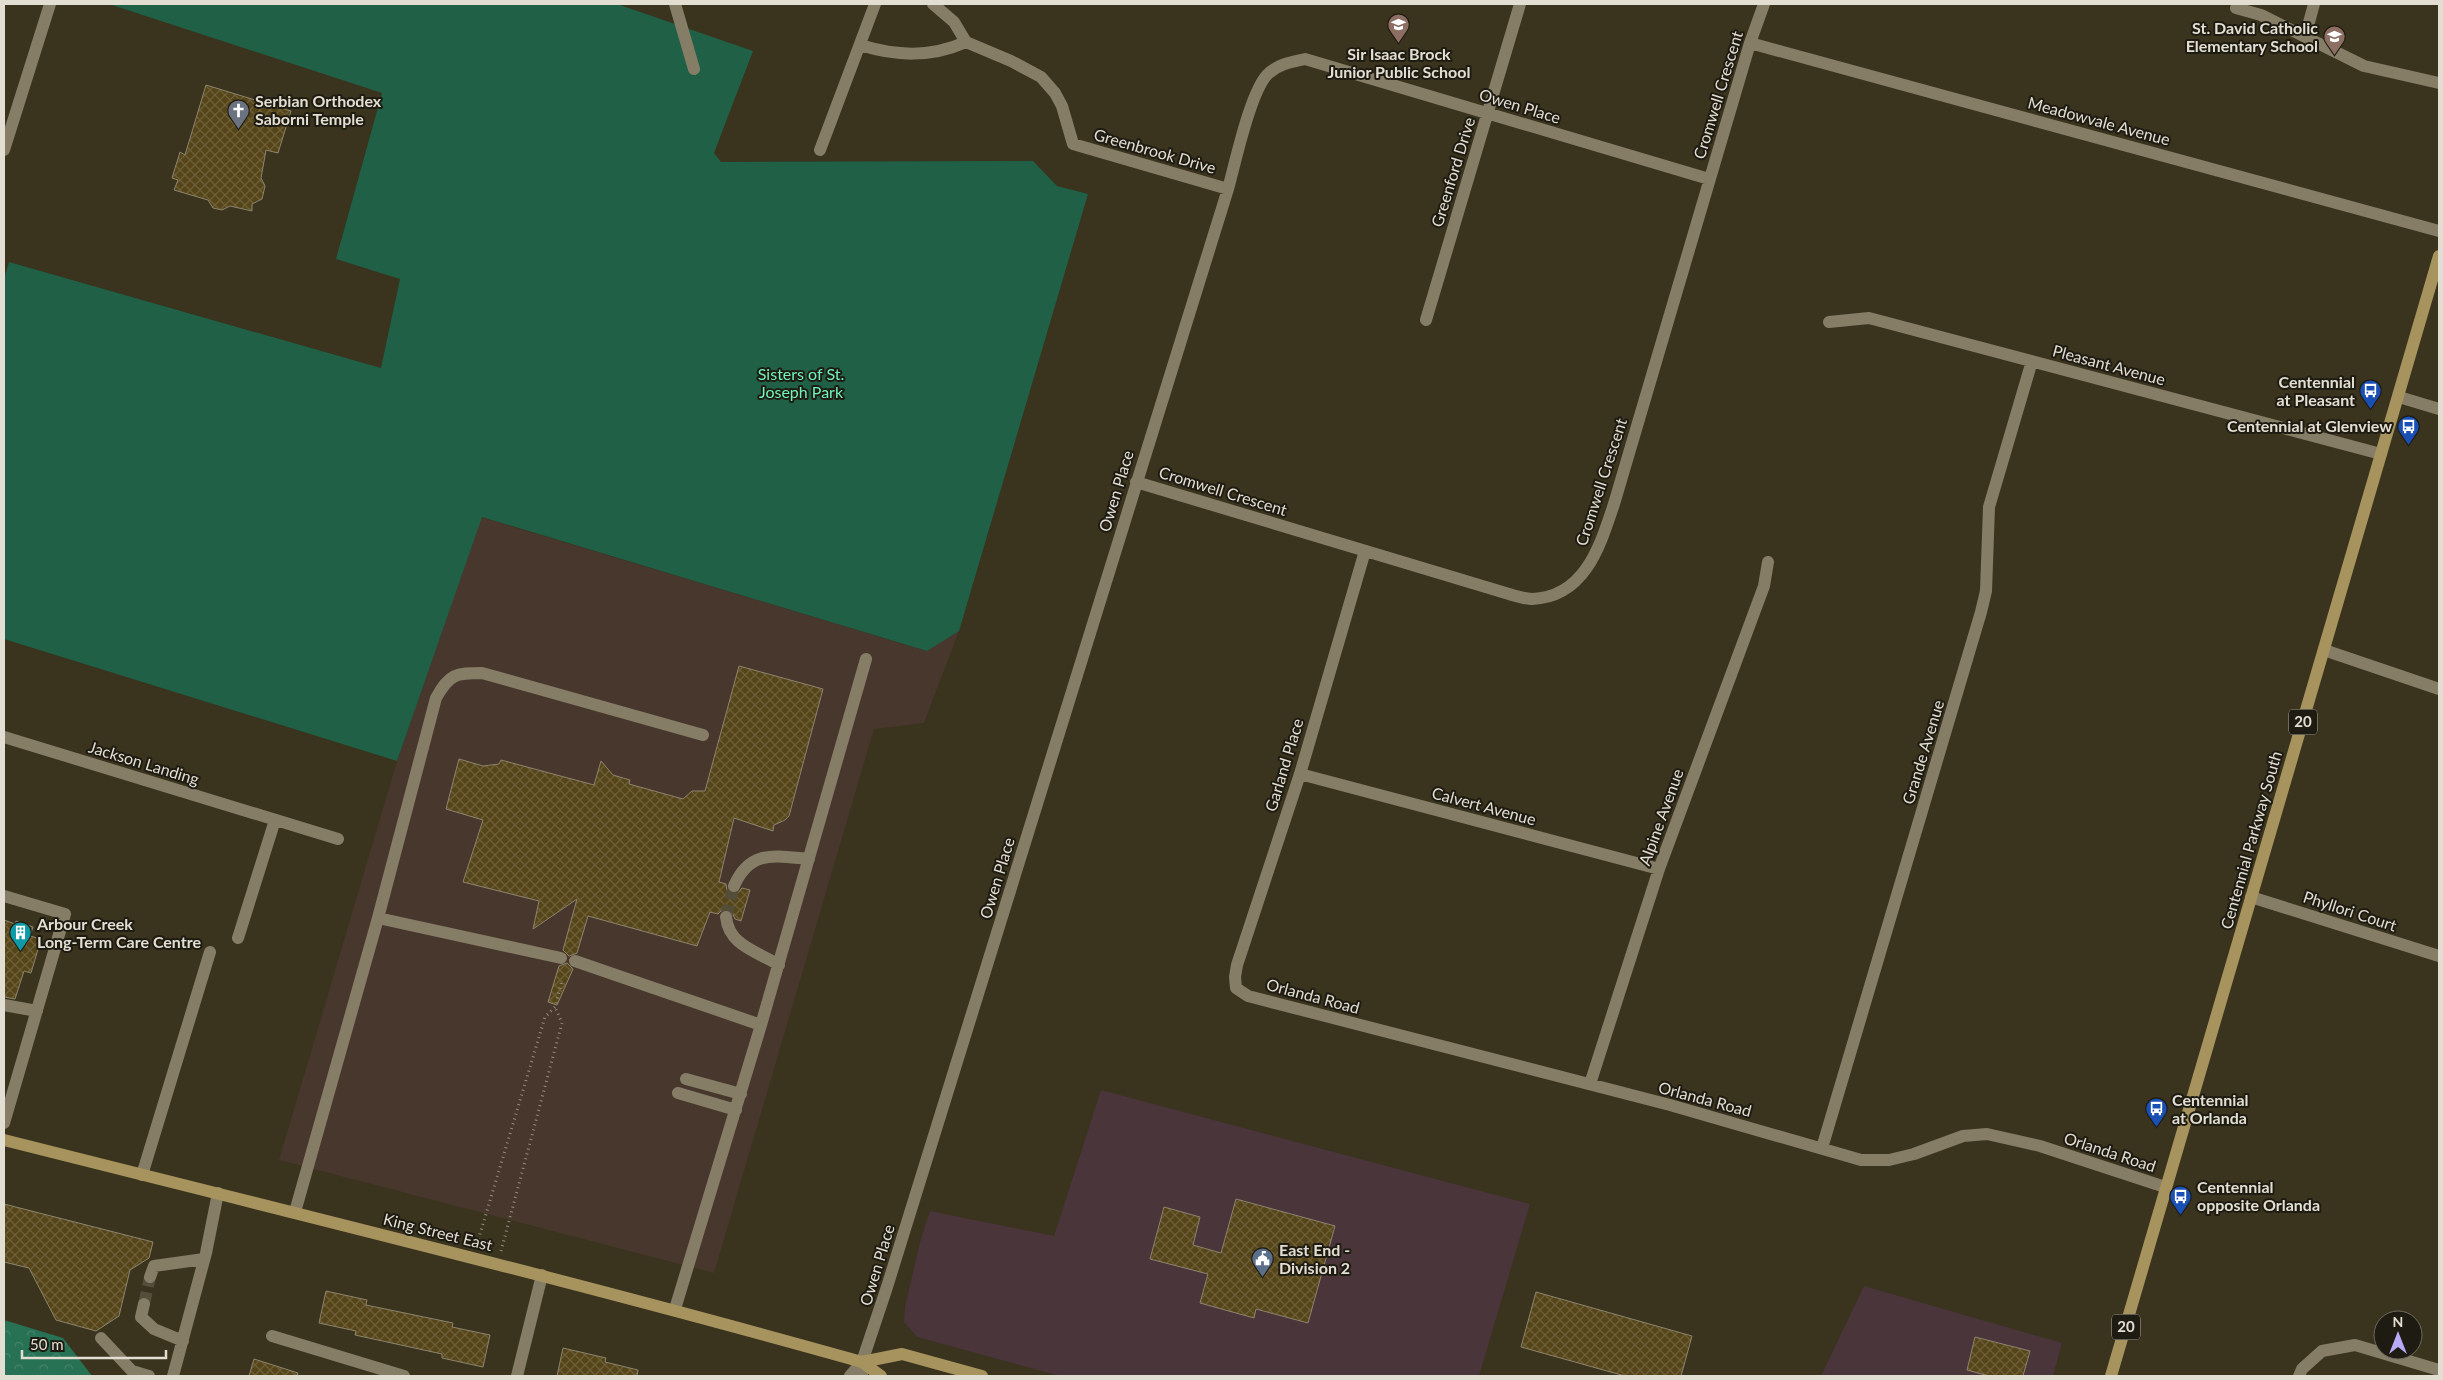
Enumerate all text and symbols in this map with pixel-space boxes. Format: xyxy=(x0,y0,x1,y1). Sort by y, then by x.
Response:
school or university icon: Sir Isaac Brock Junior Public School xyxy=(1387,13,1411,44)
place label: St. David Catholic Elementary School xyxy=(2186,18,2318,55)
school or university icon: St. David Catholic Elementary School xyxy=(2322,25,2346,56)
street label: Cromwell Crescent xyxy=(1689,28,1746,161)
place label: Sir Isaac Brock Junior Public School xyxy=(1328,44,1470,81)
street label: Owen Place xyxy=(1477,84,1563,127)
place label: Serbian Orthodex Saborni Temple xyxy=(255,91,382,128)
street label: Meadowvale Avenue xyxy=(2026,92,2172,149)
church icon: Serbian Orthodex Saborni Temple xyxy=(227,98,251,129)
street label: Greenford Drive xyxy=(1427,115,1478,229)
street label: Greenbrook Drive xyxy=(1092,124,1218,177)
street label: Pleasant Avenue xyxy=(2051,340,2167,389)
park label: Sisters of St. Joseph Park xyxy=(758,364,844,401)
place label: Centennial at Pleasant xyxy=(2277,372,2355,409)
bus stop icon: Centennial at Pleasant xyxy=(2359,379,2383,410)
bus stop icon: Centennial at Glenview xyxy=(2396,414,2420,445)
street label: Cromwell Crescent xyxy=(1571,415,1630,548)
place label: Centennial at Glenview xyxy=(2227,416,2392,435)
street label: Owen Place xyxy=(1094,448,1137,534)
street label: Cromwell Crescent xyxy=(1157,462,1290,519)
street label: Grande Avenue xyxy=(1898,697,1947,806)
road number: 20 xyxy=(2289,710,2317,734)
street label: Garland Place xyxy=(1260,716,1307,814)
street label: Jackson Landing xyxy=(87,737,202,788)
street label: Centennial Parkway South xyxy=(2216,749,2285,931)
street label: Alpine Avenue xyxy=(1634,766,1687,868)
street label: Calvert Avenue xyxy=(1430,782,1538,829)
street label: Owen Place xyxy=(975,835,1018,921)
street label: Phyllori Court xyxy=(2301,887,2399,935)
place label: Arbour Creek Long-Term Care Centre xyxy=(36,914,201,951)
building icon: Arbour Creek Long-Term Care Centre xyxy=(9,921,33,952)
street label: Orlanda Road xyxy=(1264,974,1362,1017)
street label: Orlanda Road xyxy=(1656,1077,1754,1120)
place label: Centennial at Orlanda xyxy=(2172,1090,2249,1127)
bus stop icon: Centennial at Orlanda xyxy=(2144,1097,2168,1128)
street label: Orlanda Road xyxy=(2062,1128,2159,1175)
place label: Centennial opposite Orlanda xyxy=(2197,1177,2320,1214)
bus stop icon: Centennial opposite Orlanda xyxy=(2169,1184,2193,1215)
street label: King Street East xyxy=(382,1209,495,1254)
street label: Owen Place xyxy=(855,1222,898,1308)
place label: East End - Division 2 xyxy=(1279,1240,1350,1277)
public building icon: East End - Division 2 xyxy=(1251,1247,1275,1278)
north arrow xyxy=(2373,1310,2423,1360)
text: N xyxy=(2393,1313,2403,1330)
road number: 20 xyxy=(2112,1314,2140,1340)
scale bar xyxy=(22,1328,166,1360)
text: 50 m xyxy=(30,1335,64,1353)

